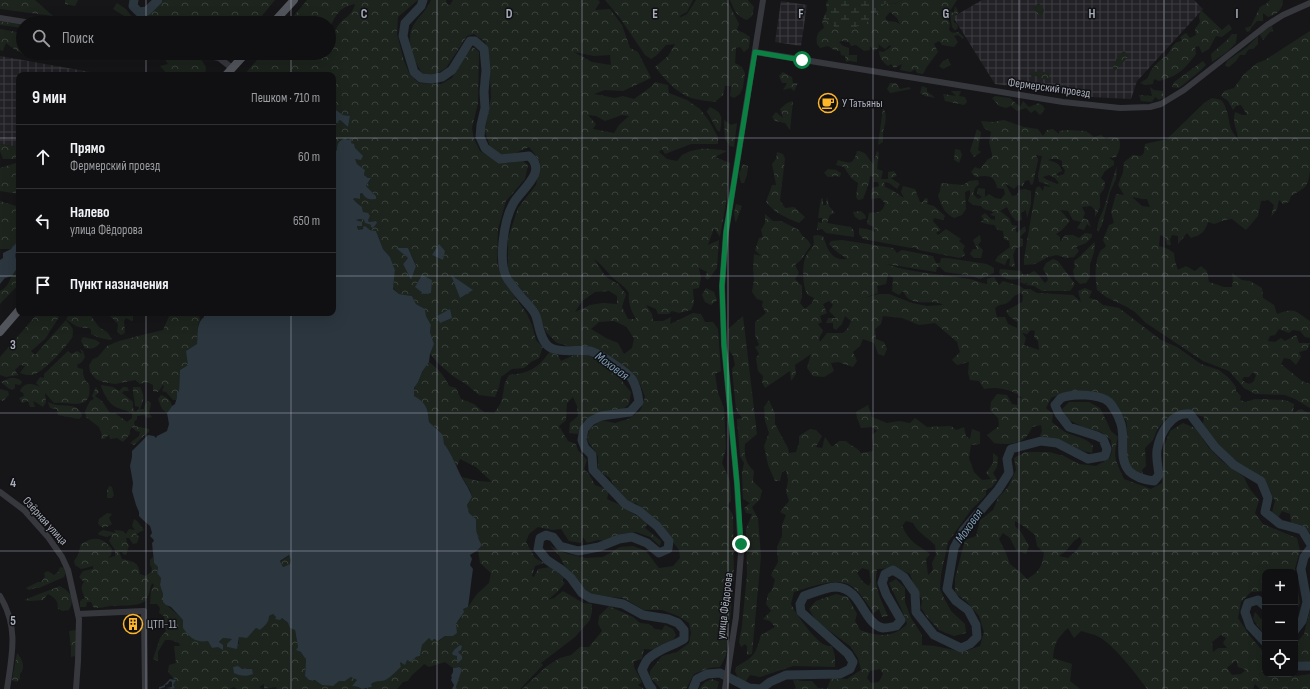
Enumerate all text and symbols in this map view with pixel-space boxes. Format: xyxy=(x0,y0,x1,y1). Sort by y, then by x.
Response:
text: C xyxy=(361,6,368,22)
text: D xyxy=(506,6,513,22)
text: E xyxy=(652,6,658,22)
text: F xyxy=(798,6,804,22)
text: G xyxy=(943,6,950,22)
text: H xyxy=(1089,6,1096,22)
text: I xyxy=(1236,6,1239,22)
search box xyxy=(16,16,336,60)
icon: search xyxy=(30,27,52,49)
text: Поиск xyxy=(62,29,94,48)
route start xyxy=(793,51,811,69)
street label: Фермерский проезд xyxy=(1007,75,1091,101)
text: 9 мин xyxy=(32,88,66,108)
text: Пешком · 710 m xyxy=(251,90,320,106)
cafe icon: У Татьяны xyxy=(817,92,839,114)
place label: У Татьяны xyxy=(842,96,883,111)
text: Прямо xyxy=(70,139,105,158)
icon: ahead xyxy=(32,146,54,168)
text: 60 m xyxy=(298,149,320,165)
text: Фермерский проезд xyxy=(70,158,160,174)
text: Налево xyxy=(70,203,110,222)
icon: left xyxy=(32,210,54,232)
text: 650 m xyxy=(293,213,320,229)
text: улица Фёдорова xyxy=(70,222,143,238)
icon: arrive xyxy=(32,274,54,296)
text: Пункт назначения xyxy=(70,275,168,294)
text: 3 xyxy=(10,337,16,353)
water label: Моховая xyxy=(592,348,632,384)
text: 4 xyxy=(10,475,16,491)
street label: Озёрная улица xyxy=(19,494,71,549)
water label: Моховая xyxy=(952,506,986,546)
route end xyxy=(732,535,750,553)
map controls xyxy=(1262,569,1298,677)
button: + xyxy=(1262,569,1298,605)
street label: улица Фёдорова xyxy=(713,571,737,640)
button: − xyxy=(1262,605,1298,641)
text: 5 xyxy=(10,613,16,629)
building icon: ЦТП-11 xyxy=(122,613,144,635)
place label: ЦТП-11 xyxy=(147,617,178,632)
button: locate xyxy=(1262,641,1298,677)

